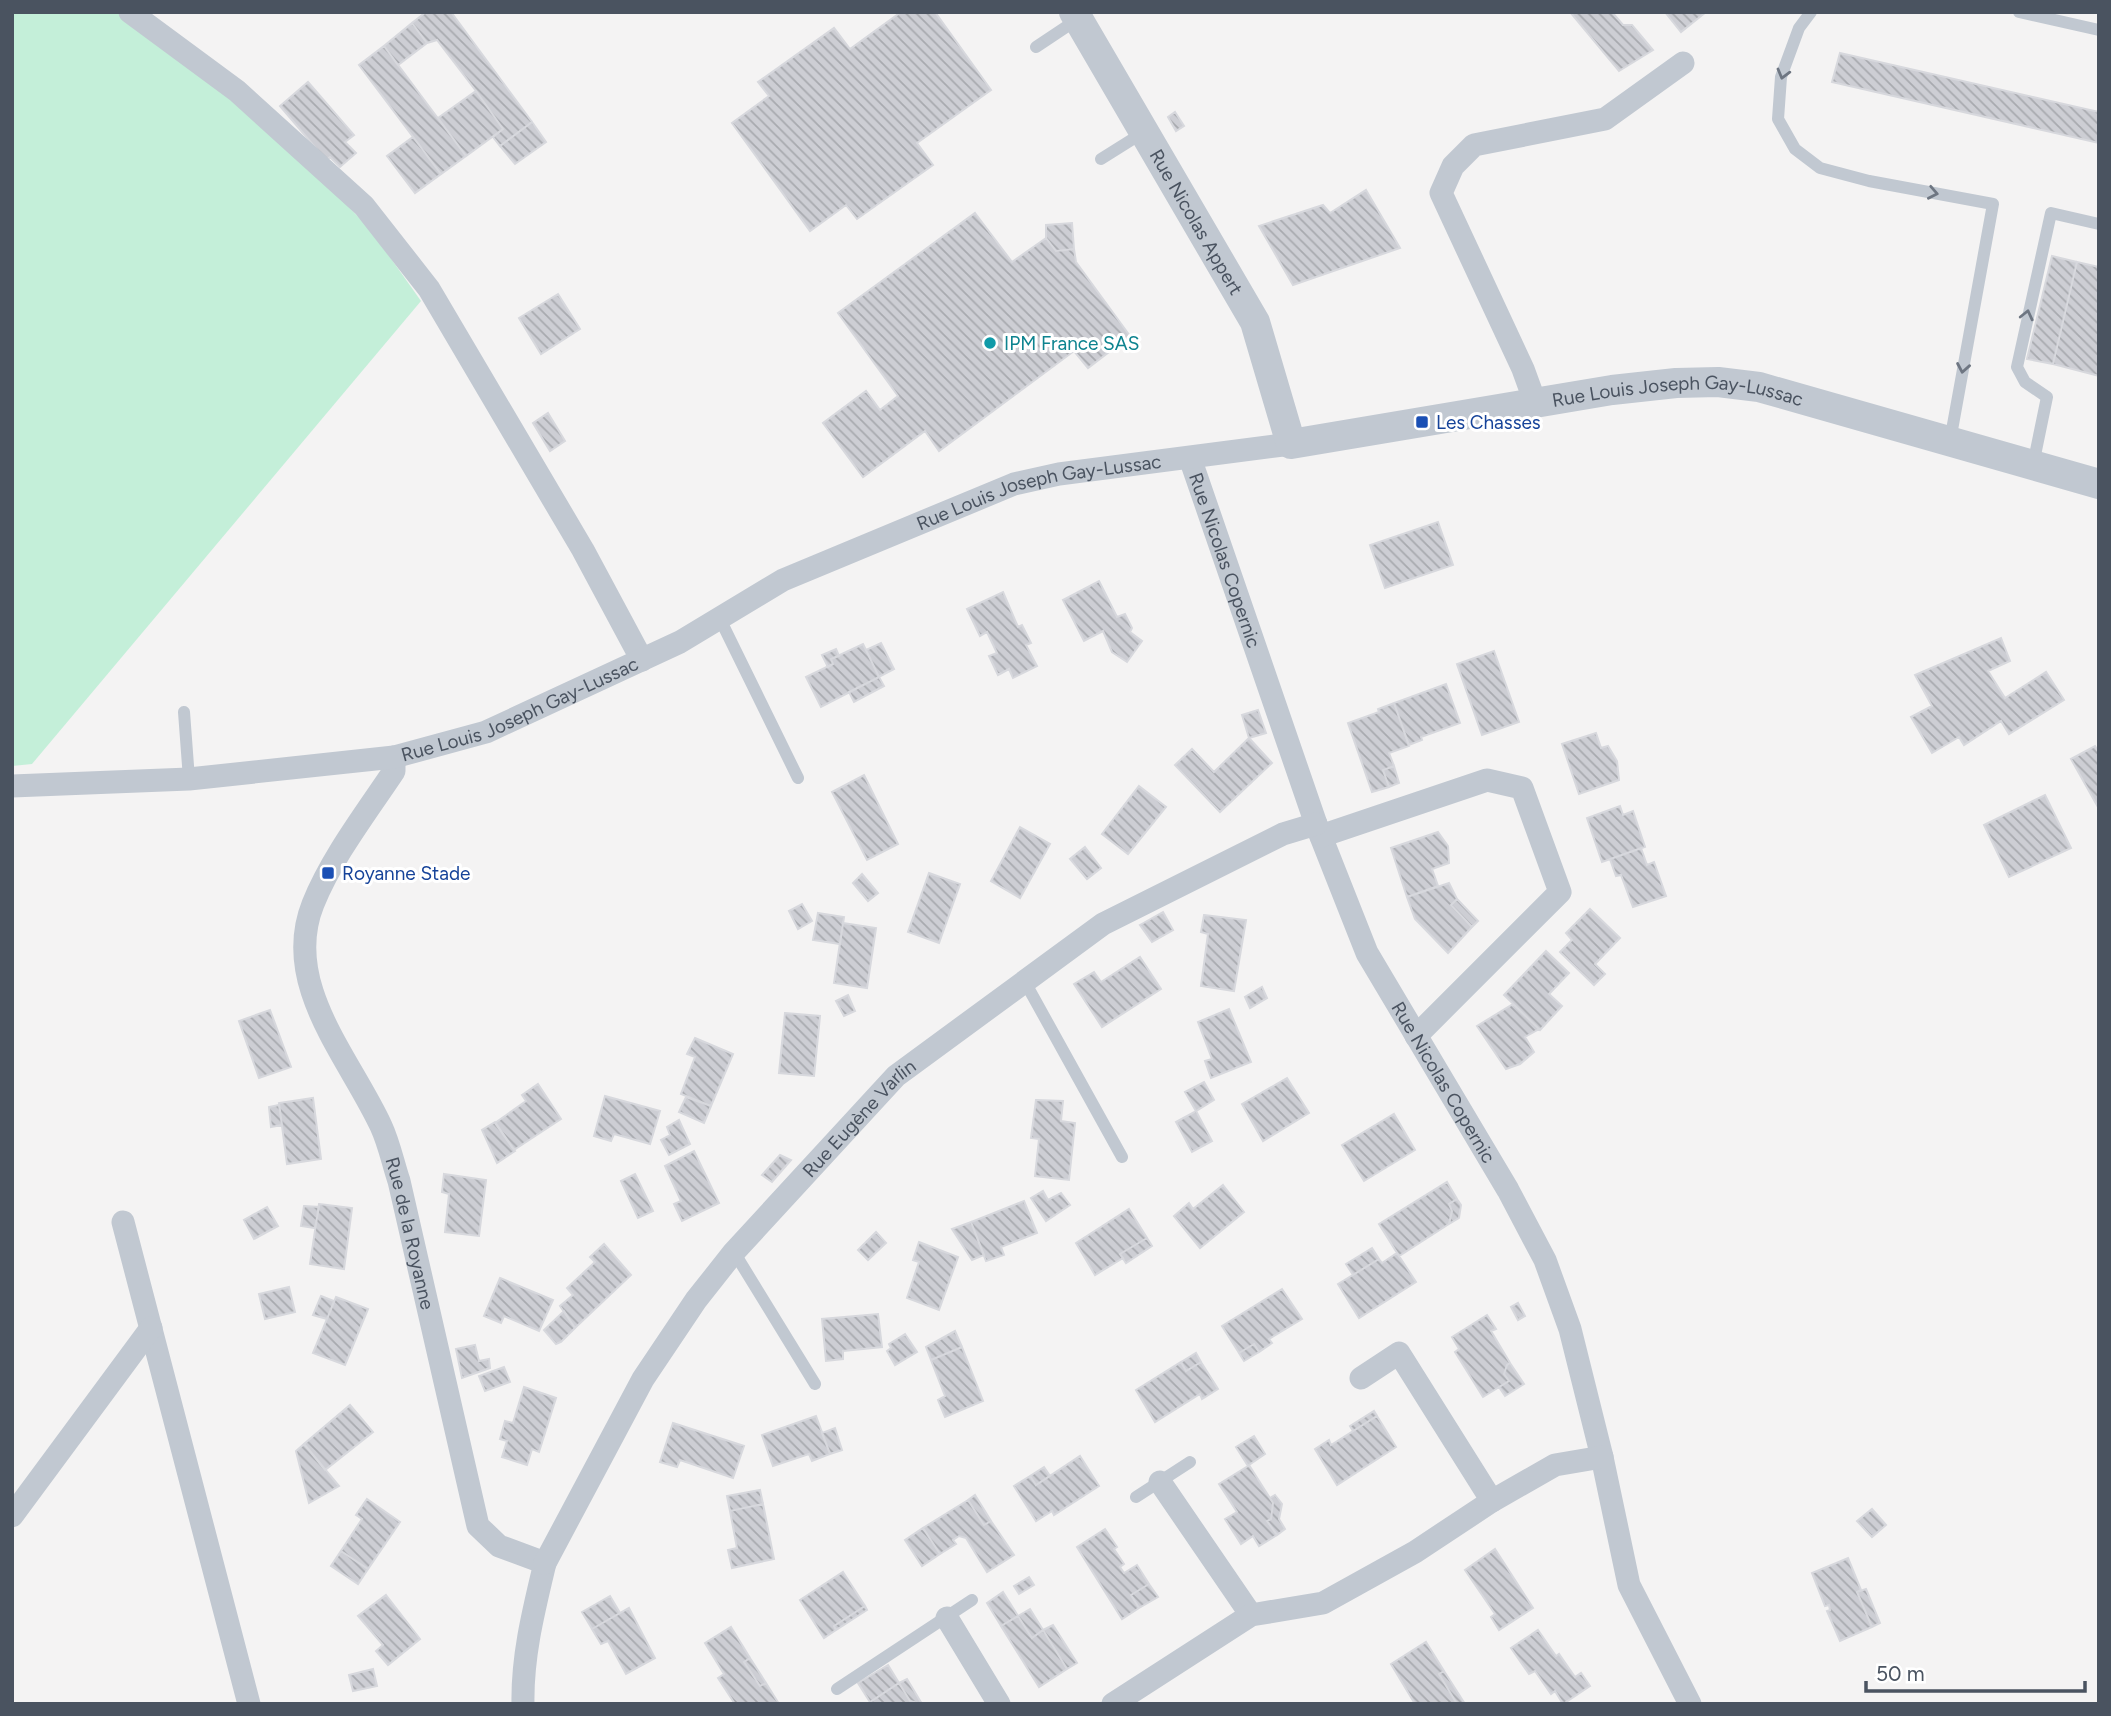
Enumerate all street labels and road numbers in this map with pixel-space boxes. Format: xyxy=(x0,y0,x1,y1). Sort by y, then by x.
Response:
street label: Rue Nicolas Appert xyxy=(1145,145,1248,299)
street label: Rue Louis Joseph Gay-Lussac xyxy=(1550,370,1806,411)
street label: Rue Louis Joseph Gay-Lussac xyxy=(913,449,1163,535)
street label: Rue Nicolas Copernic xyxy=(1184,470,1266,651)
street label: Rue Louis Joseph Gay-Lussac xyxy=(398,652,642,766)
street label: Rue Nicolas Copernic xyxy=(1387,997,1501,1167)
street label: Rue Eugène Varlin xyxy=(797,1054,920,1182)
street label: Rue de la Royanne xyxy=(381,1154,440,1312)

